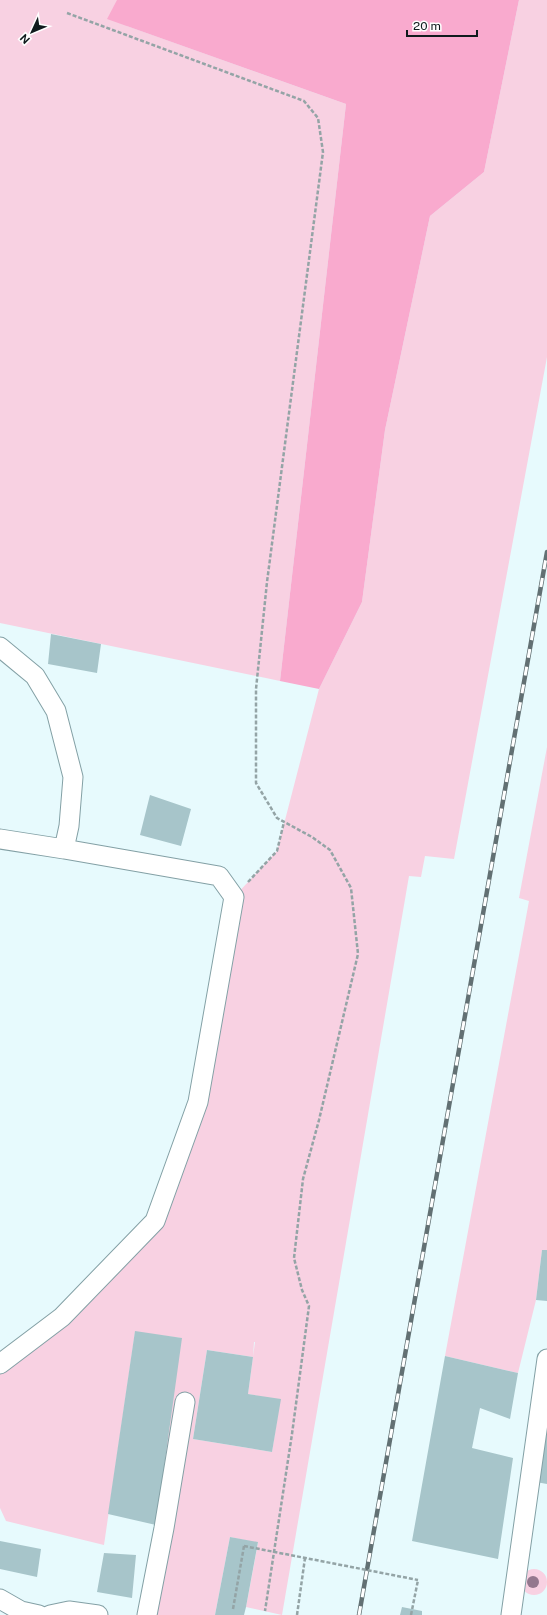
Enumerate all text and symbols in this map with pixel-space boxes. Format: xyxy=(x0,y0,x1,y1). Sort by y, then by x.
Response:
north arrow xyxy=(12,12,52,52)
scale bar xyxy=(407,12,477,38)
text: 20 m xyxy=(413,19,441,33)
text: N xyxy=(18,32,32,46)

